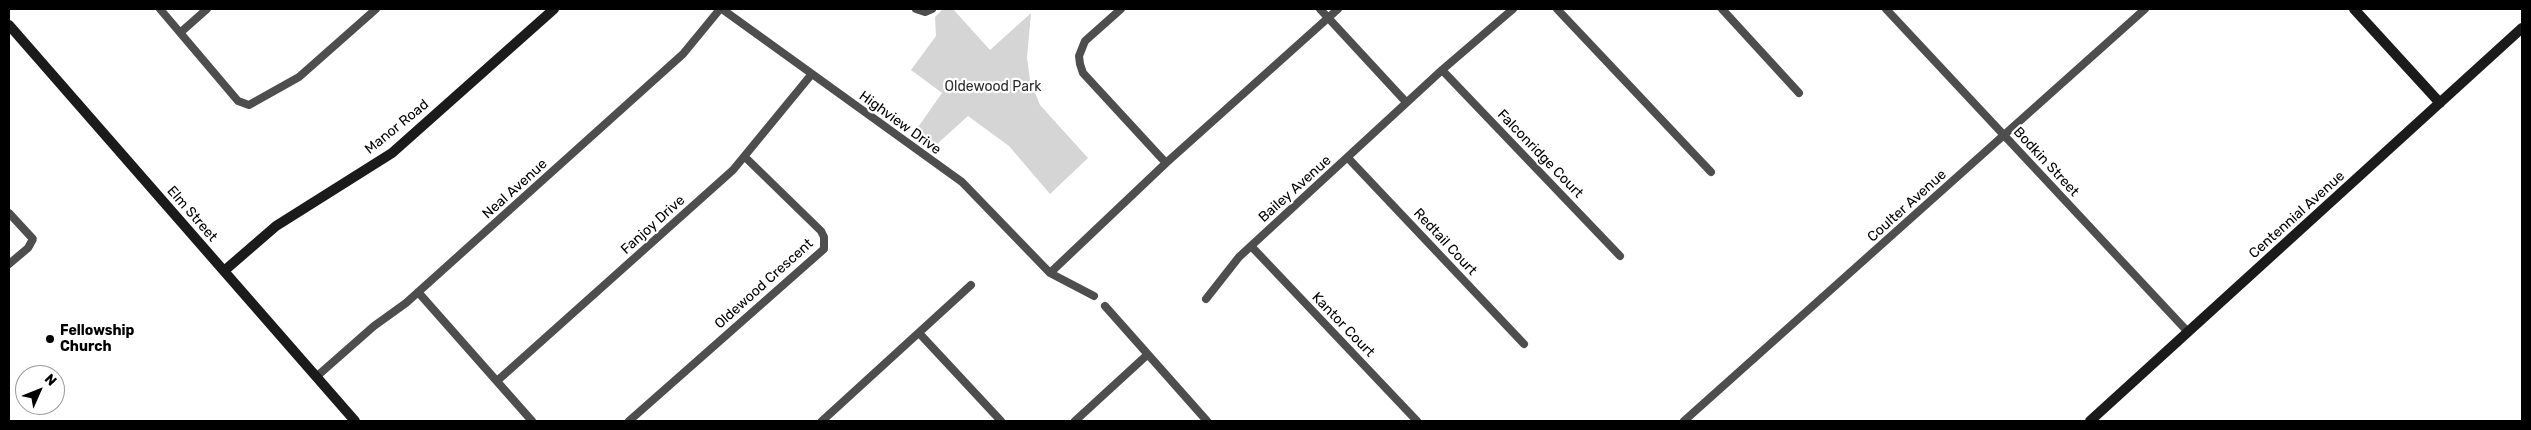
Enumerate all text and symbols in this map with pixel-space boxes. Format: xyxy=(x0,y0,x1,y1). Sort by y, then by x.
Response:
park label: Oldewood Park xyxy=(945,79,1041,95)
street label: Highview Drive xyxy=(856,88,944,158)
street label: Manor Road xyxy=(362,96,432,158)
street label: Falconridge Court xyxy=(1494,106,1586,202)
street label: Bodkin Street xyxy=(2010,124,2082,200)
street label: Bailey Avenue xyxy=(1255,152,1335,226)
street label: Neal Avenue xyxy=(479,156,551,222)
street label: Coulter Avenue xyxy=(1864,166,1950,246)
street label: Centennial Avenue xyxy=(2246,168,2348,262)
street label: Elm Street xyxy=(163,183,221,245)
street label: Fanjoy Drive xyxy=(618,192,688,258)
street label: Redtail Court xyxy=(1410,205,1480,279)
street label: Oldewood Crescent xyxy=(711,235,817,333)
street label: Kantor Court xyxy=(1308,289,1378,361)
place label: Fellowship Church xyxy=(60,323,134,356)
marker: Fellowship Church xyxy=(44,333,56,345)
north arrow xyxy=(15,365,65,415)
text: N xyxy=(41,370,60,389)

